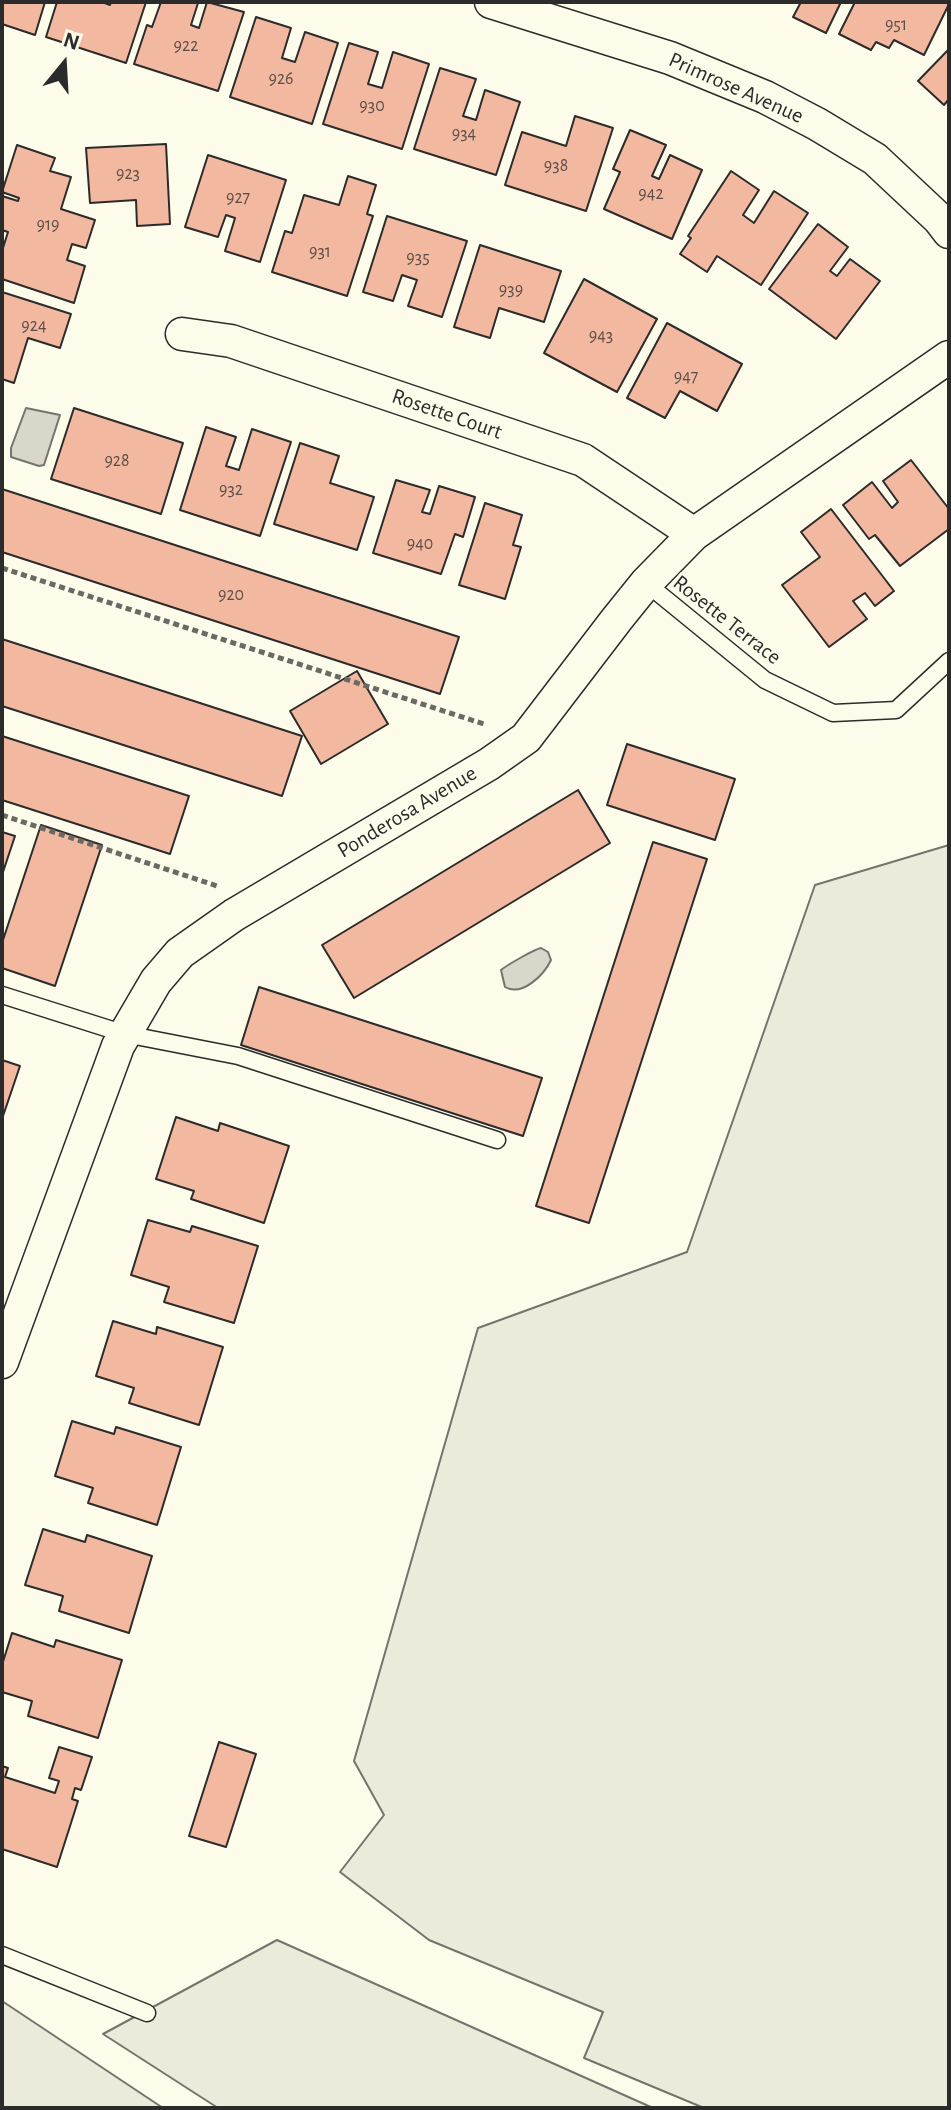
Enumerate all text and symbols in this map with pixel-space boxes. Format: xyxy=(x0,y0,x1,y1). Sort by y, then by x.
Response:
house number: 951 xyxy=(885,14,907,36)
north arrow xyxy=(24,24,104,104)
text: N xyxy=(61,28,82,54)
house number: 922 xyxy=(174,35,198,57)
street label: Primrose Avenue xyxy=(664,46,808,130)
house number: 926 xyxy=(268,68,294,90)
house number: 930 xyxy=(359,95,385,117)
house number: 934 xyxy=(452,123,476,145)
house number: 938 xyxy=(544,155,568,177)
house number: 923 xyxy=(116,163,140,185)
house number: 942 xyxy=(638,183,664,205)
house number: 927 xyxy=(226,187,250,209)
house number: 919 xyxy=(36,214,60,236)
house number: 931 xyxy=(309,241,331,263)
house number: 935 xyxy=(406,247,430,269)
house number: 939 xyxy=(499,279,523,301)
house number: 924 xyxy=(21,315,47,337)
house number: 943 xyxy=(589,325,613,347)
house number: 947 xyxy=(674,366,698,388)
street label: Rosette Court xyxy=(388,383,506,445)
house number: 928 xyxy=(104,450,130,472)
house number: 932 xyxy=(219,479,243,501)
house number: 940 xyxy=(407,533,433,555)
street label: Rosette Terrace xyxy=(668,570,786,670)
house number: 920 xyxy=(218,584,244,606)
street label: Ponderosa Avenue xyxy=(333,760,481,864)

